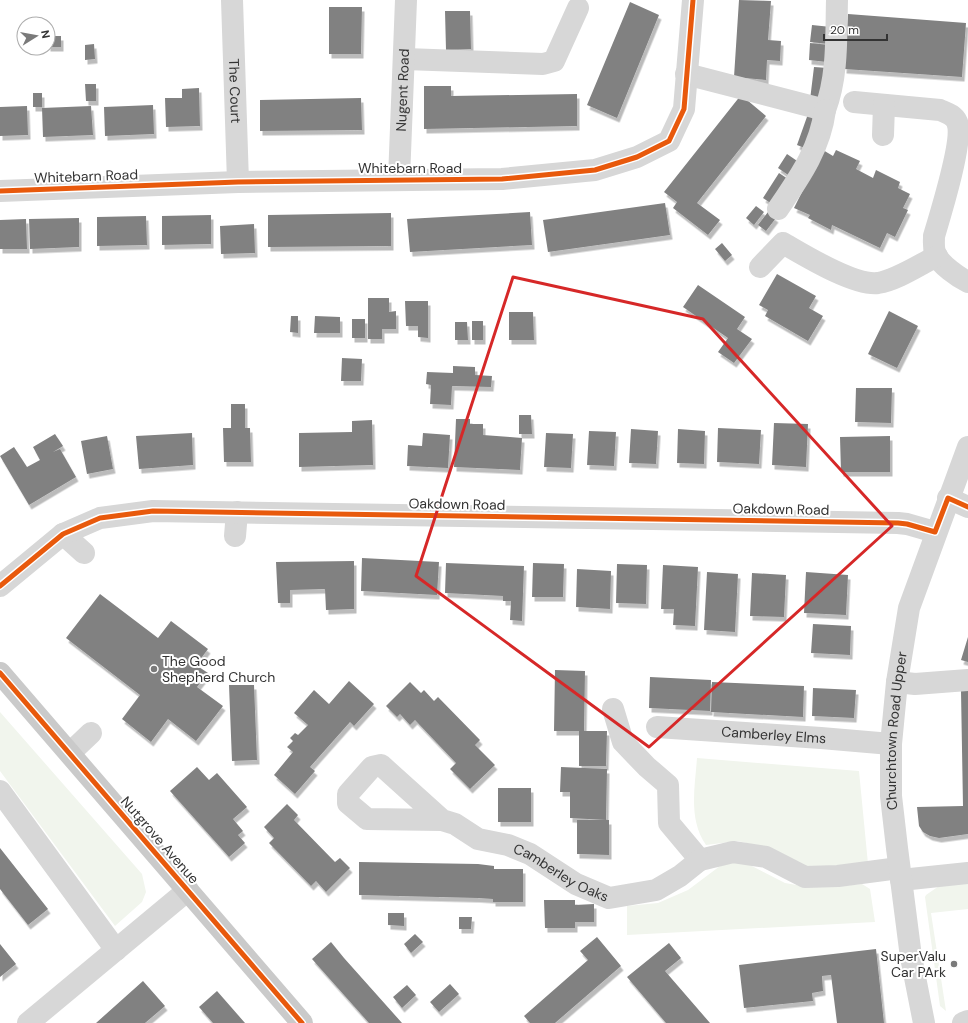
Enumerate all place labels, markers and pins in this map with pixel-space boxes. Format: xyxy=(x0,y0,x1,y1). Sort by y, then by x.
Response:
place label: The Good Shepherd Church xyxy=(162,652,275,686)
marker: The Good Shepherd Church xyxy=(149,664,159,674)
place label: SuperValu Car PArk xyxy=(881,947,946,981)
marker: SuperValu Car PArk xyxy=(949,959,959,969)

